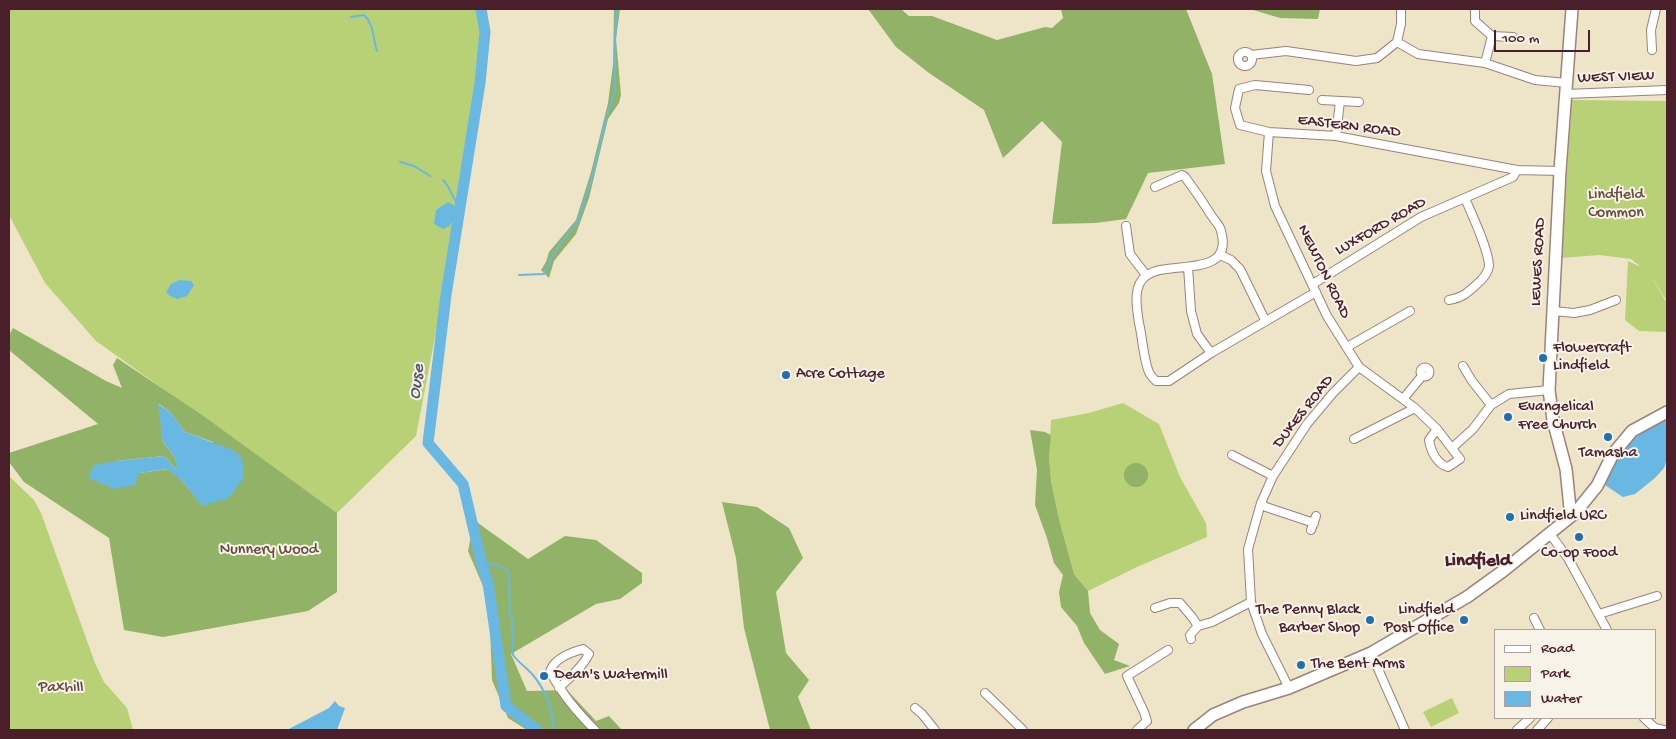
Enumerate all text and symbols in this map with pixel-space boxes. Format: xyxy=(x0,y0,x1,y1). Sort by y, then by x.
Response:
scale bar xyxy=(1496,20,1592,52)
text: 100 m xyxy=(1502,30,1539,48)
street label: WEST VIEW xyxy=(1577,67,1655,89)
street label: EASTERN ROAD xyxy=(1296,111,1402,143)
park label: Lindfield Common xyxy=(1588,186,1644,224)
street label: LUXFORD ROAD xyxy=(1332,193,1430,261)
street label: LEWES ROAD xyxy=(1527,217,1551,307)
street label: NEWTON ROAD xyxy=(1292,222,1354,322)
place label: Flowercraft Lindfield xyxy=(1553,339,1631,377)
marker: Flowercraft Lindfield xyxy=(1537,352,1549,364)
water label: Ouse xyxy=(405,363,431,401)
place label: Acre Cottage xyxy=(796,365,885,385)
marker: Acre Cottage xyxy=(780,369,792,381)
street label: DUKES ROAD xyxy=(1269,372,1339,452)
place label: Evangelical Free Church xyxy=(1518,398,1597,436)
marker: Evangelical Free Church xyxy=(1502,411,1514,423)
marker: Tamasha xyxy=(1602,431,1614,443)
place label: Tamasha xyxy=(1579,444,1637,464)
place label: Lindfield URC xyxy=(1520,507,1606,527)
marker: Lindfield URC xyxy=(1504,511,1516,523)
marker: Co-op Food xyxy=(1573,531,1585,543)
park label: Nunnery Wood xyxy=(220,541,318,561)
place label: Co-op Food xyxy=(1541,544,1617,564)
district label: Lindfield xyxy=(1445,551,1511,573)
place label: The Penny Black Barber Shop xyxy=(1256,601,1360,639)
place label: Lindfield Post Office xyxy=(1384,601,1454,639)
marker: The Penny Black Barber Shop xyxy=(1364,614,1376,626)
marker: Lindfield Post Office xyxy=(1458,614,1470,626)
legend xyxy=(1494,629,1656,719)
text: Road xyxy=(1541,640,1574,658)
place label: The Bent Arms xyxy=(1311,655,1405,675)
marker: The Bent Arms xyxy=(1295,659,1307,671)
text: Park xyxy=(1541,665,1570,683)
place label: Dean's Watermill xyxy=(554,666,668,686)
marker: Dean's Watermill xyxy=(538,670,550,682)
park label: Paxhill xyxy=(38,679,84,699)
text: Water xyxy=(1541,690,1581,708)

